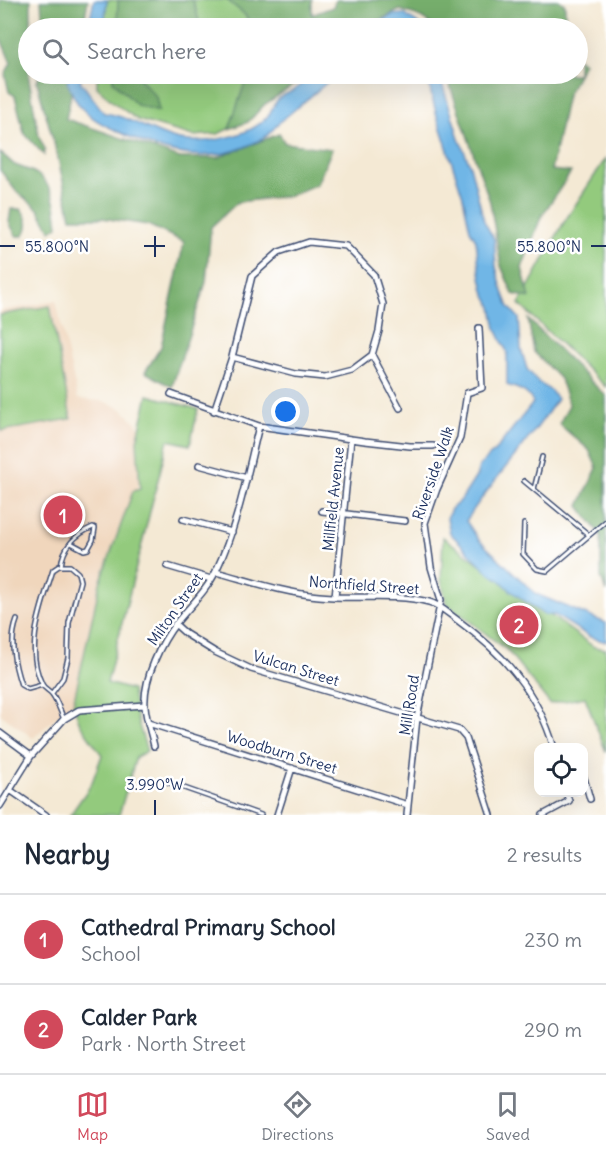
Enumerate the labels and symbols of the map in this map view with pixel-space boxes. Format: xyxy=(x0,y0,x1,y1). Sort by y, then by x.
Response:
text: 55.800°N xyxy=(25,237,89,256)
text: 55.800°N xyxy=(517,237,581,256)
your location xyxy=(271,397,300,426)
street label: Riverside Walk xyxy=(408,423,458,522)
street label: Millfield Avenue xyxy=(318,446,348,552)
pin: 1 xyxy=(44,492,82,538)
street label: Milton Street xyxy=(143,569,207,649)
street label: Northfield Street xyxy=(308,572,420,598)
pin: 2 xyxy=(500,602,538,648)
street label: Vulcan Street xyxy=(250,646,342,690)
street label: Mill Road xyxy=(395,673,423,737)
street label: Woodburn Street xyxy=(225,726,339,778)
text: 3.990°W xyxy=(126,775,184,794)

